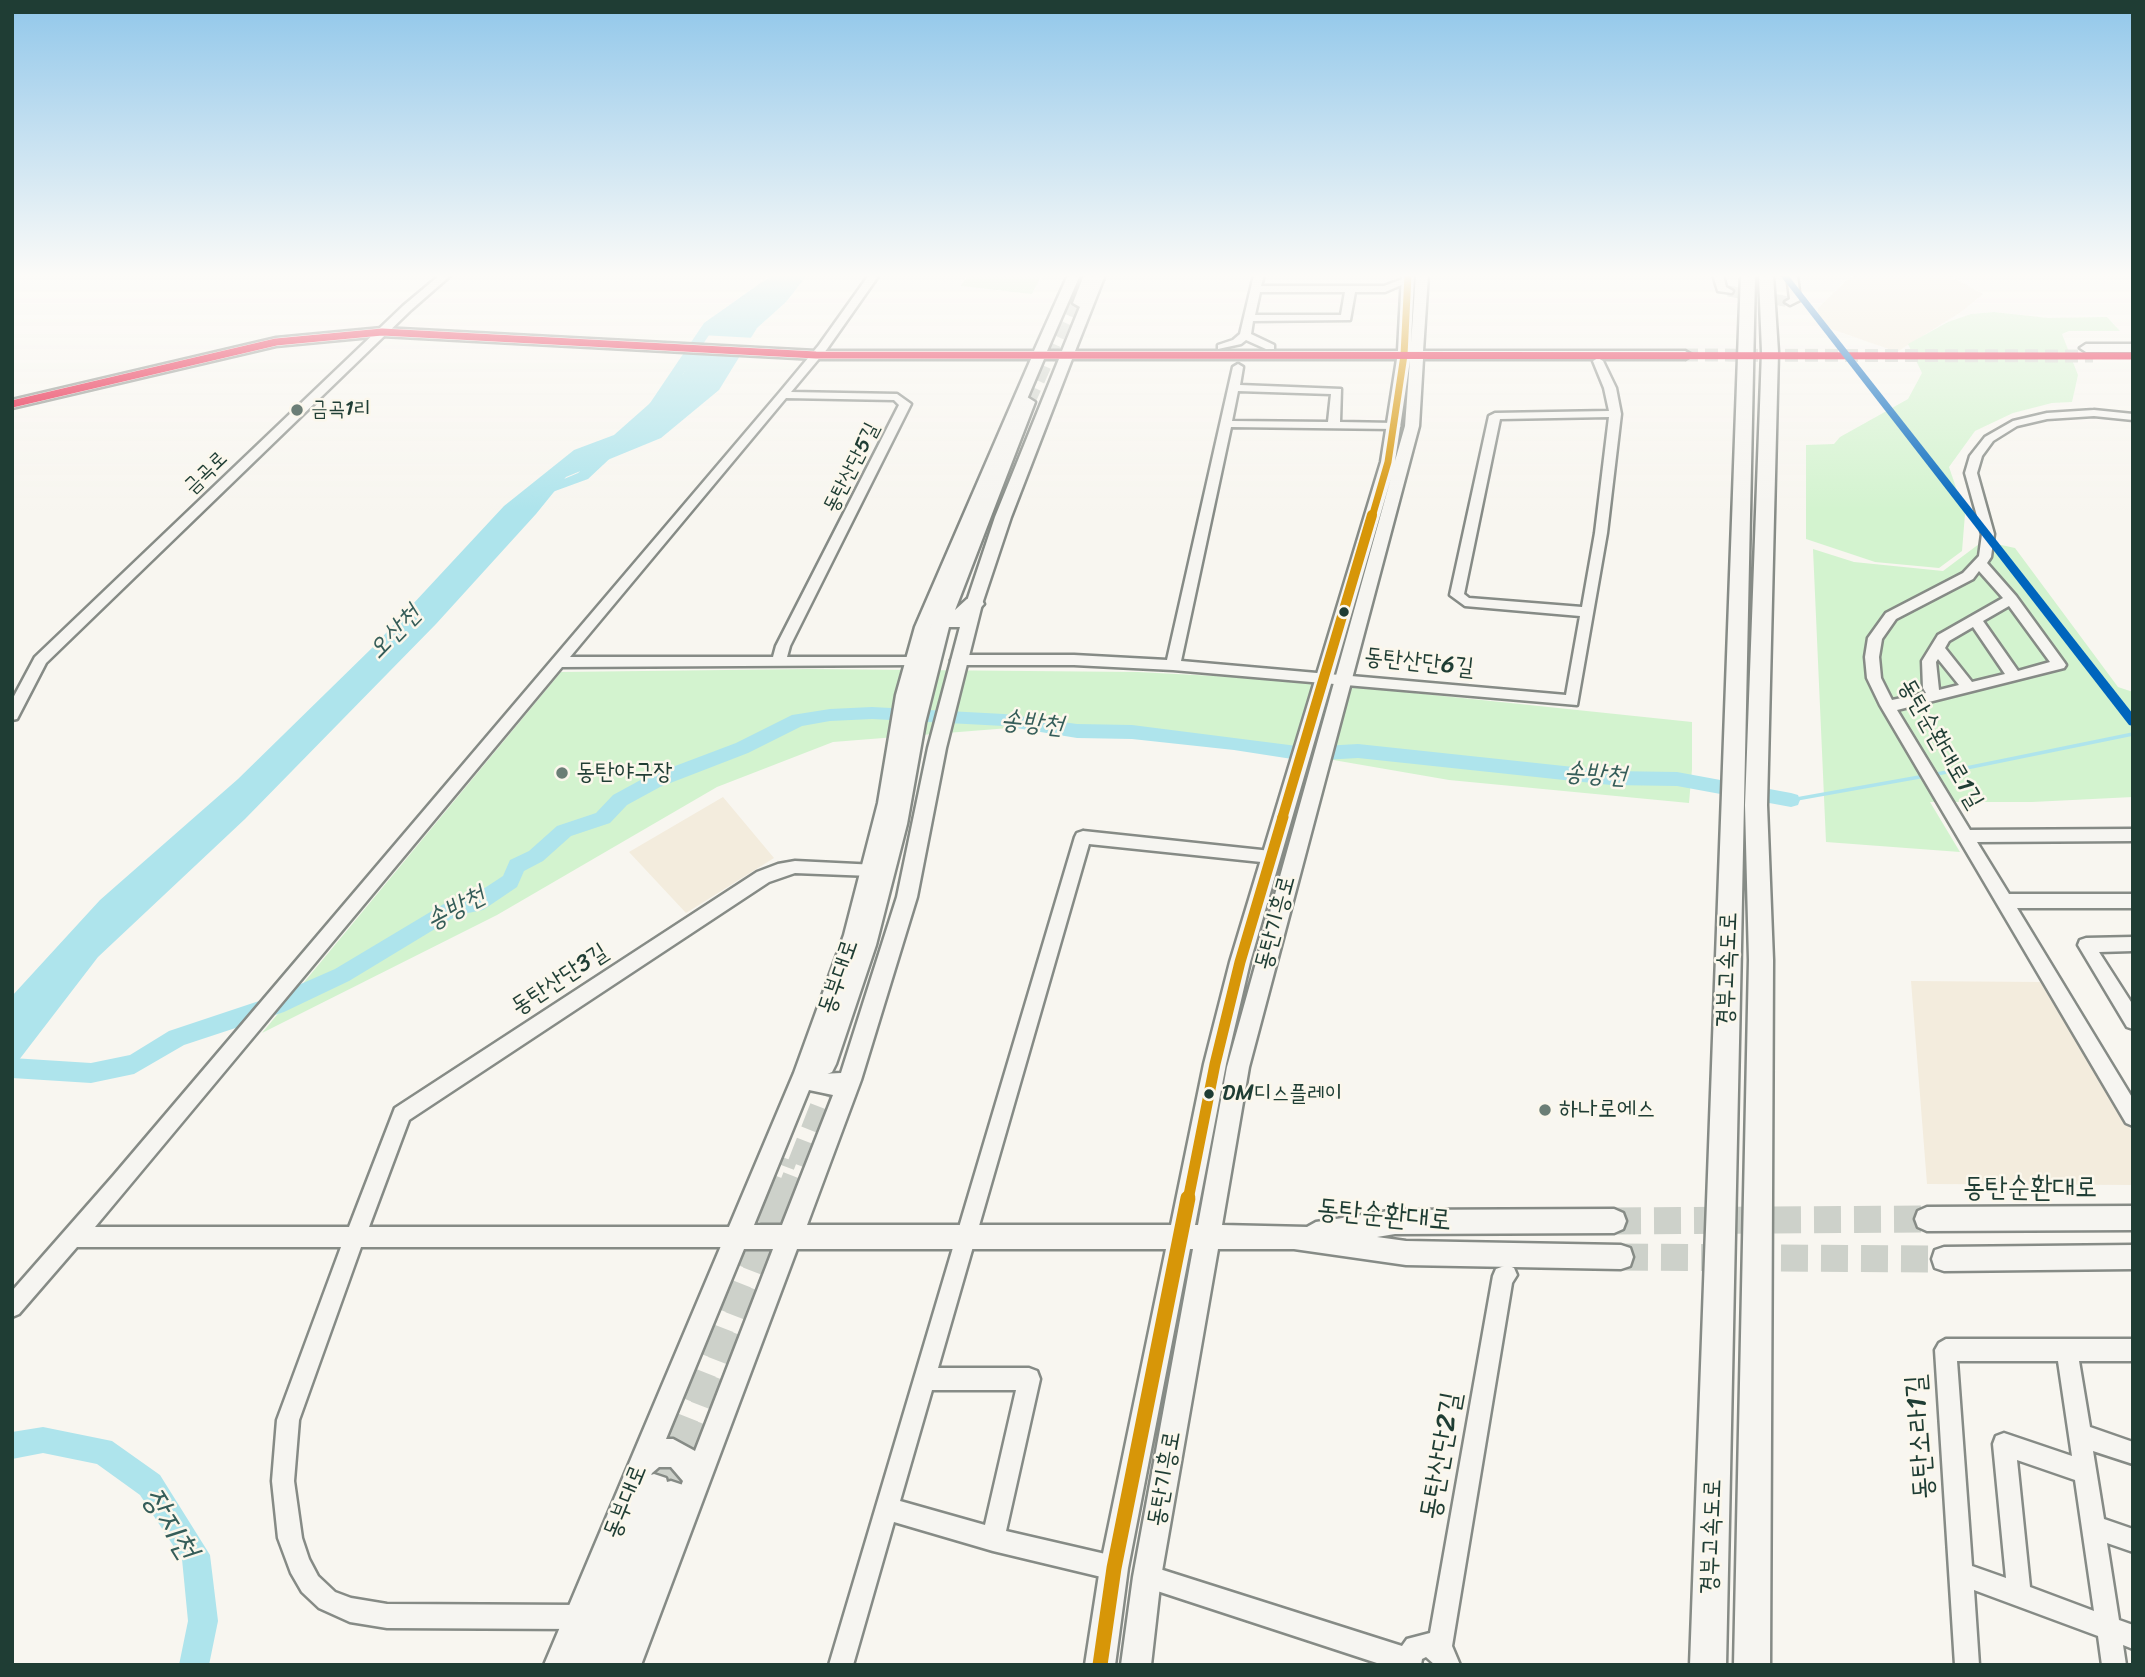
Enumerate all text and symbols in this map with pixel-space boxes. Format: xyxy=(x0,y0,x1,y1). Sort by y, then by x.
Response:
place label: 금곡1리 xyxy=(311,397,371,423)
marker: 금곡1리 xyxy=(289,402,305,418)
street label: 동탄산단5길 xyxy=(819,419,885,517)
street label: 금곡로 xyxy=(179,446,233,500)
water label: 오산천 xyxy=(362,600,428,666)
unlabelled marker xyxy=(1337,605,1351,619)
street label: 동탄산단6길 xyxy=(1363,643,1475,683)
street label: 동탄순환대로1길 xyxy=(1891,674,1989,814)
water label: 송방천 xyxy=(999,705,1065,743)
water label: 송방천 xyxy=(1563,757,1627,793)
place label: 동탄야구장 xyxy=(576,759,673,787)
marker: 동탄야구장 xyxy=(554,765,570,781)
street label: 동탄기흥로 xyxy=(1250,873,1302,973)
water label: 송방천 xyxy=(421,880,491,938)
street label: 경부고속도로 xyxy=(1712,912,1744,1028)
street label: 동부대로 xyxy=(813,936,865,1018)
street label: 동탄산단3길 xyxy=(506,938,614,1022)
place label: DM디스플레이 xyxy=(1222,1081,1342,1107)
marker: DM디스플레이 xyxy=(1202,1087,1216,1101)
place label: 하나로에스 xyxy=(1559,1096,1656,1124)
marker: 하나로에스 xyxy=(1537,1102,1553,1118)
street label: 동탄순환대로 xyxy=(1962,1172,2098,1206)
street label: 동탄순환대로 xyxy=(1315,1193,1453,1239)
street label: 동탄소라1길 xyxy=(1900,1374,1942,1500)
street label: 동탄산단2길 xyxy=(1414,1390,1470,1522)
street label: 동탄기흥로 xyxy=(1142,1429,1188,1529)
street label: 동부대로 xyxy=(598,1461,654,1543)
street label: 경부고속도로 xyxy=(1696,1479,1728,1595)
water label: 장지천 xyxy=(132,1481,206,1567)

